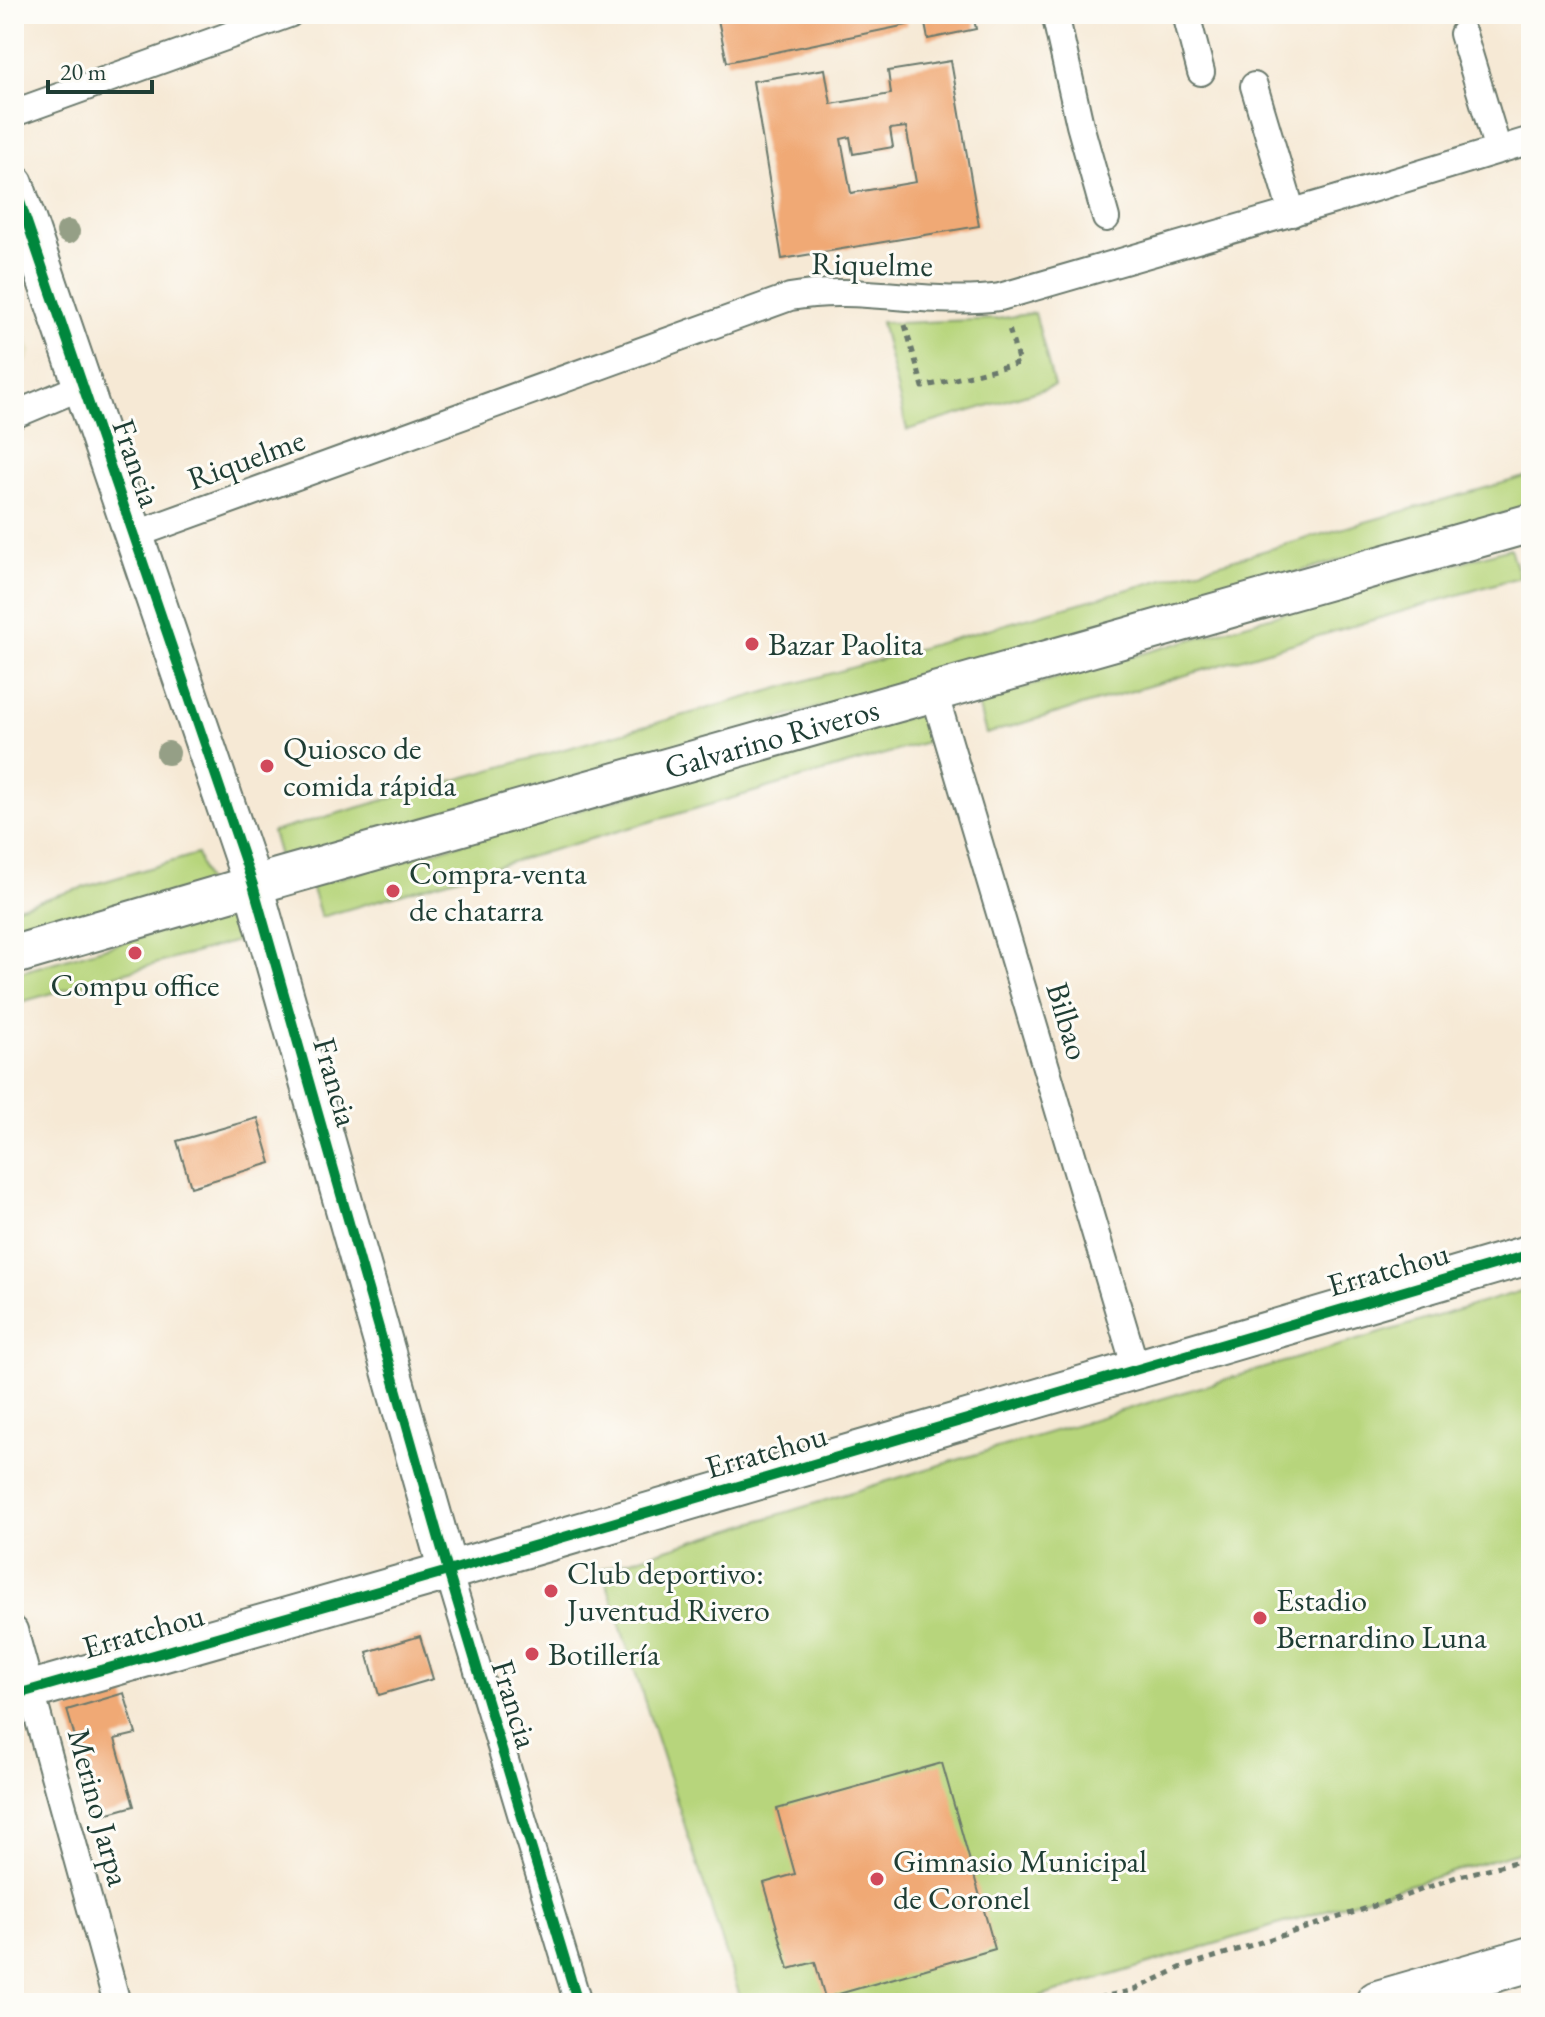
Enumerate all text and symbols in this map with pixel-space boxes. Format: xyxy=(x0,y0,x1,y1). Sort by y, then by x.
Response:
scale bar xyxy=(48,44,152,94)
text: 20 m xyxy=(60,56,107,87)
street label: Riquelme xyxy=(811,242,933,286)
street label: Francia xyxy=(102,413,172,513)
street label: Riquelme xyxy=(182,418,310,500)
place label: Bazar Paolita xyxy=(768,623,924,665)
marker: Bazar Paolita xyxy=(743,635,761,653)
street label: Galvarino Riveros xyxy=(659,688,884,788)
place label: Quiosco de comida rápida xyxy=(283,727,456,806)
marker: Quiosco de comida rápida xyxy=(258,757,276,775)
place label: Compra-venta de chatarra xyxy=(409,852,587,931)
marker: Compra-venta de chatarra xyxy=(384,882,402,900)
marker: Compu office xyxy=(126,944,144,962)
place label: Compu office xyxy=(51,964,219,1006)
street label: Bilbao xyxy=(1036,977,1100,1065)
street label: Francia xyxy=(303,1033,369,1131)
street label: Erratchou xyxy=(1322,1232,1454,1306)
street label: Erratchou xyxy=(700,1414,832,1488)
place label: Club deportivo: Juventud Rivero xyxy=(564,1552,770,1631)
place label: Estadio Bernardino Luna xyxy=(1276,1579,1487,1658)
marker: Club deportivo: Juventud Rivero xyxy=(542,1582,560,1600)
street label: Erratchou xyxy=(77,1594,209,1668)
marker: Estadio Bernardino Luna xyxy=(1251,1609,1269,1627)
place label: Botillería xyxy=(548,1633,660,1675)
marker: Botillería xyxy=(523,1645,541,1663)
street label: Francia xyxy=(482,1655,548,1754)
street label: Merino Jarpa xyxy=(58,1724,140,1891)
place label: Gimnasio Municipal de Coronel xyxy=(893,1840,1147,1919)
marker: Gimnasio Municipal de Coronel xyxy=(868,1870,886,1888)

